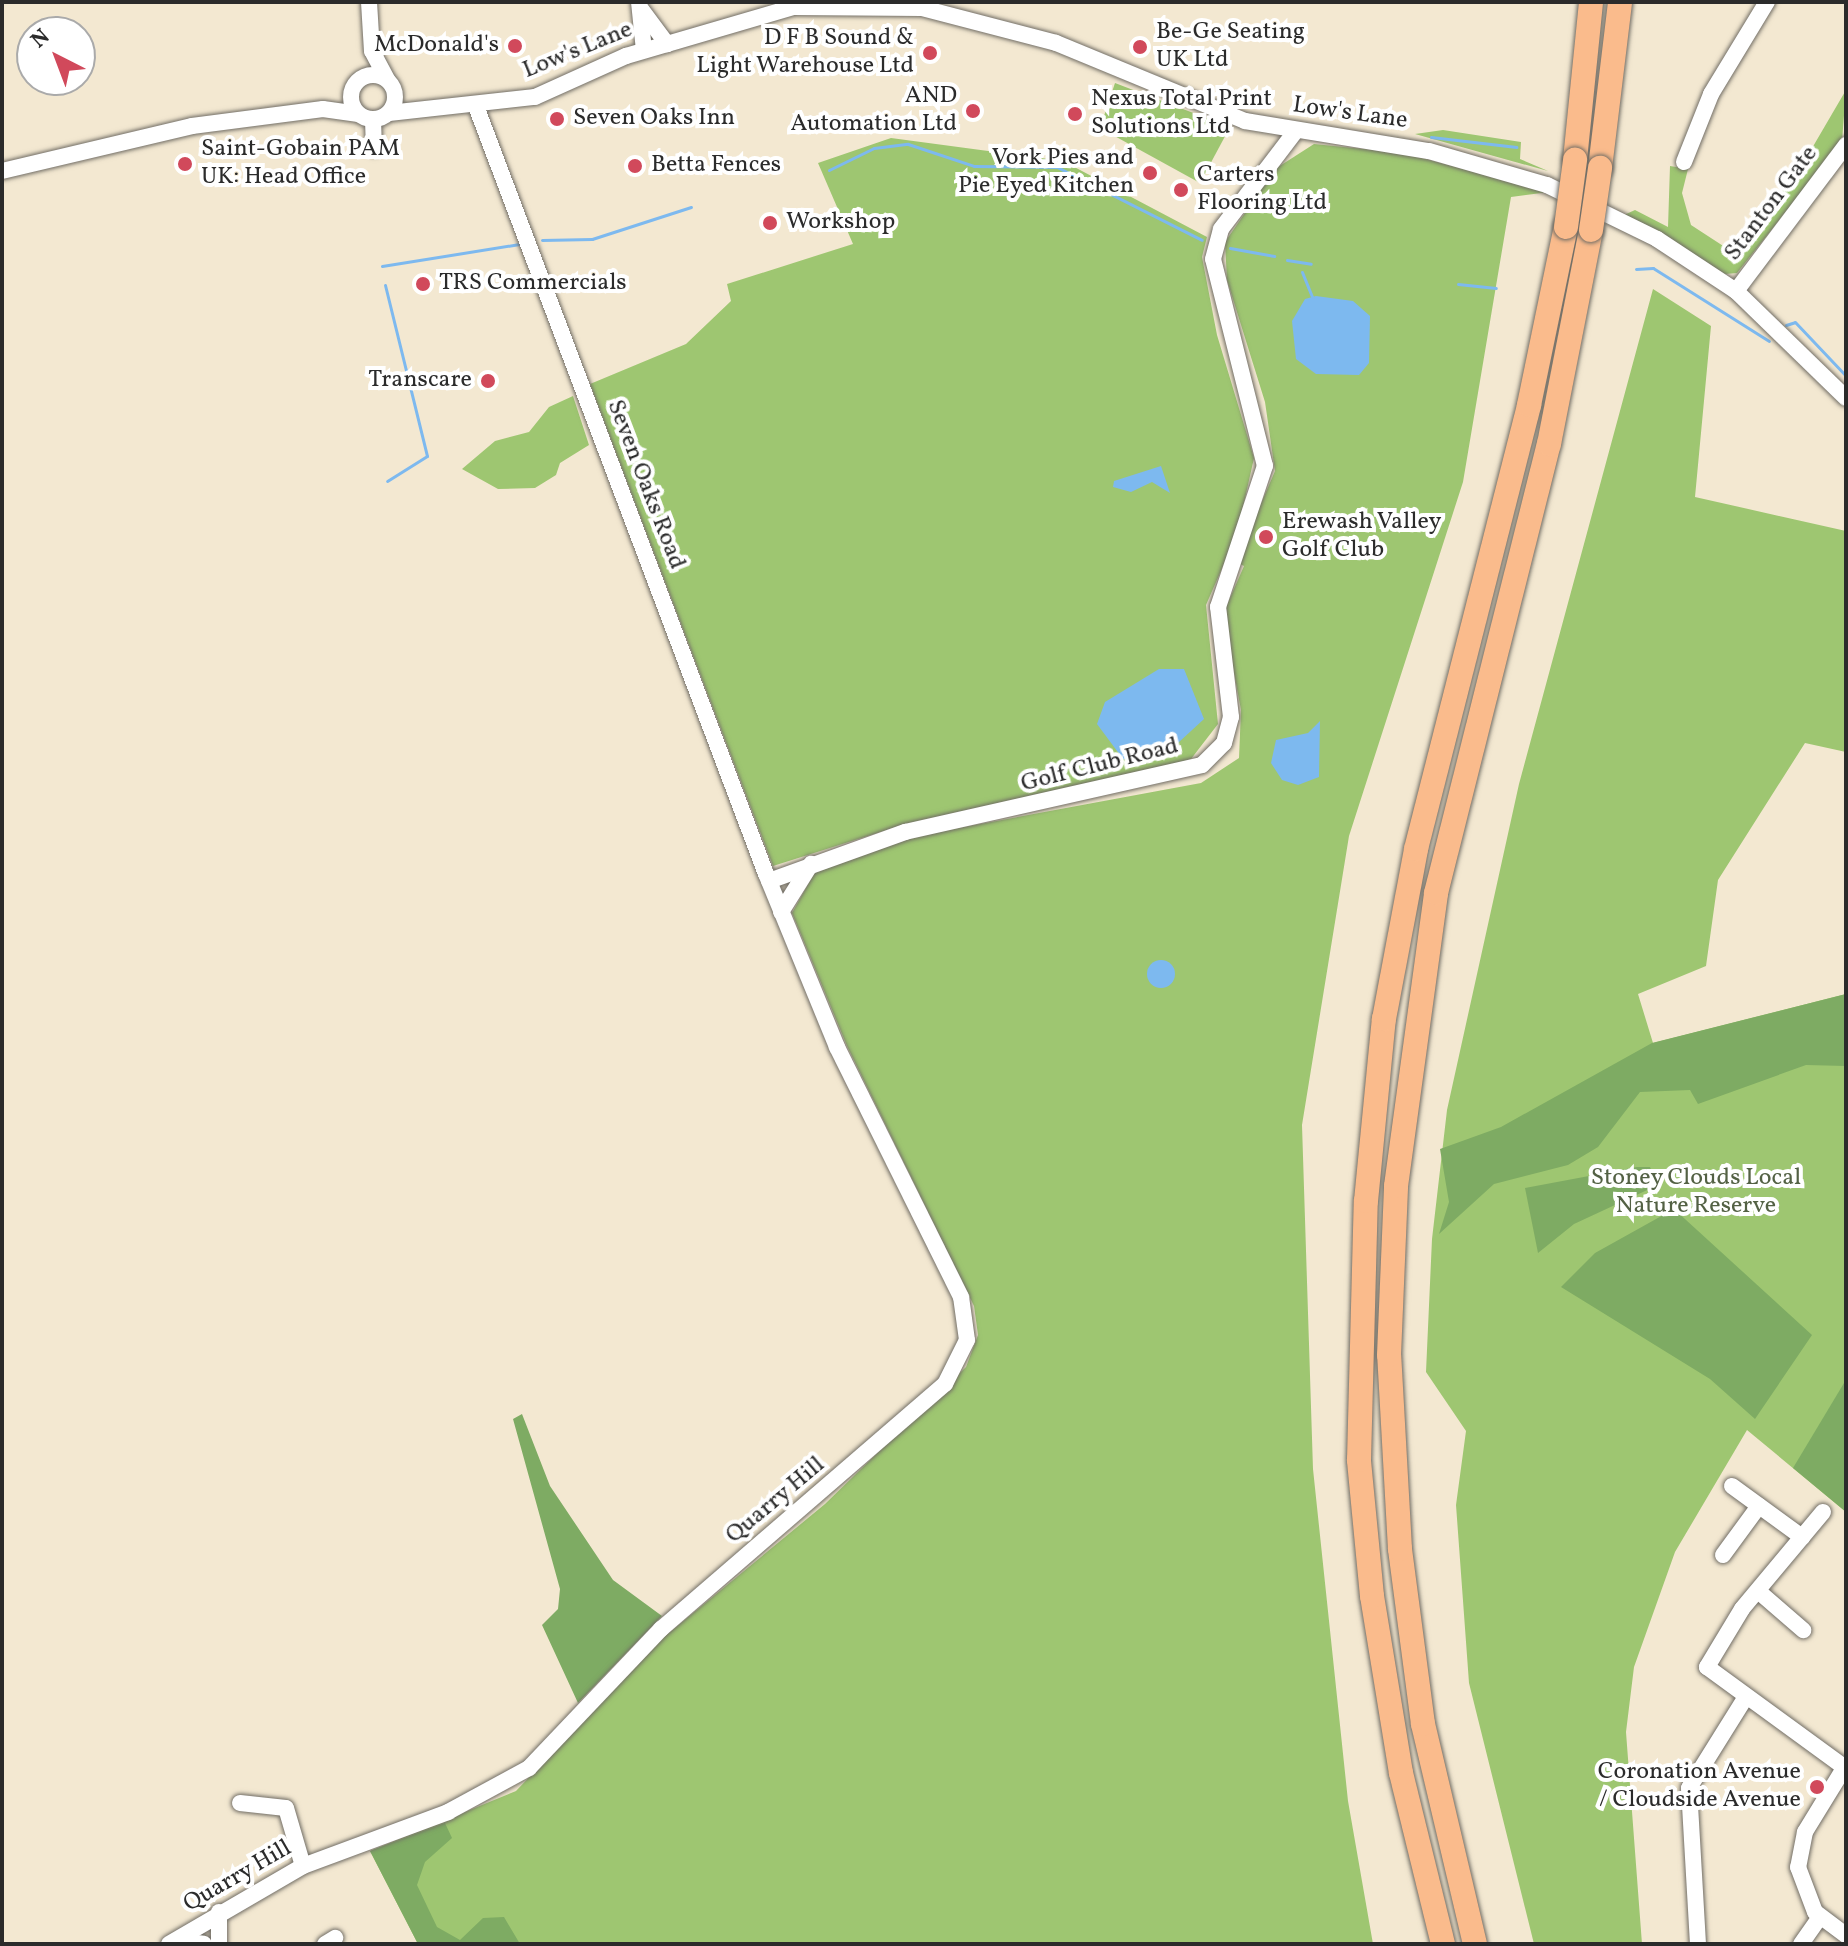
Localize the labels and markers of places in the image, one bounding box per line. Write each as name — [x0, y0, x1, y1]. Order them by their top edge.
place label: Be-Ge Seating UK Ltd — [1156, 19, 1305, 75]
place label: D F B Sound & Light Warehouse Ltd — [696, 25, 914, 81]
place label: McDonald's — [374, 32, 499, 60]
marker: McDonald's — [506, 37, 524, 55]
marker: Be-Ge Seating UK Ltd — [1131, 38, 1149, 56]
marker: D F B Sound & Light Warehouse Ltd — [921, 44, 939, 62]
place label: AND Automation Ltd — [791, 83, 957, 139]
place label: Nexus Total Print Solutions Ltd — [1091, 86, 1273, 142]
marker: AND Automation Ltd — [964, 102, 982, 120]
place label: Seven Oaks Inn — [573, 105, 735, 133]
marker: Nexus Total Print Solutions Ltd — [1066, 105, 1084, 123]
marker: Seven Oaks Inn — [548, 110, 566, 128]
place label: Saint-Gobain PAM UK: Head Office — [201, 136, 400, 192]
place label: Vork Pies and Pie Eyed Kitchen — [958, 145, 1134, 201]
place label: Betta Fences — [651, 152, 781, 180]
marker: Saint-Gobain PAM UK: Head Office — [176, 155, 194, 173]
marker: Betta Fences — [626, 157, 644, 175]
place label: Carters Flooring Ltd — [1197, 162, 1327, 218]
marker: Vork Pies and Pie Eyed Kitchen — [1141, 164, 1159, 182]
marker: Carters Flooring Ltd — [1172, 181, 1190, 199]
place label: Workshop — [786, 209, 895, 237]
marker: Workshop — [761, 214, 779, 232]
place label: TRS Commercials — [439, 270, 627, 298]
marker: TRS Commercials — [414, 275, 432, 293]
place label: Transcare — [368, 367, 472, 395]
marker: Transcare — [479, 372, 497, 390]
place label: Erewash Valley Golf Club — [1282, 509, 1442, 565]
marker: Erewash Valley Golf Club — [1257, 528, 1275, 546]
place label: Coronation Avenue / Cloudside Avenue — [1598, 1759, 1801, 1815]
marker: Coronation Avenue / Cloudside Avenue — [1808, 1778, 1826, 1796]

